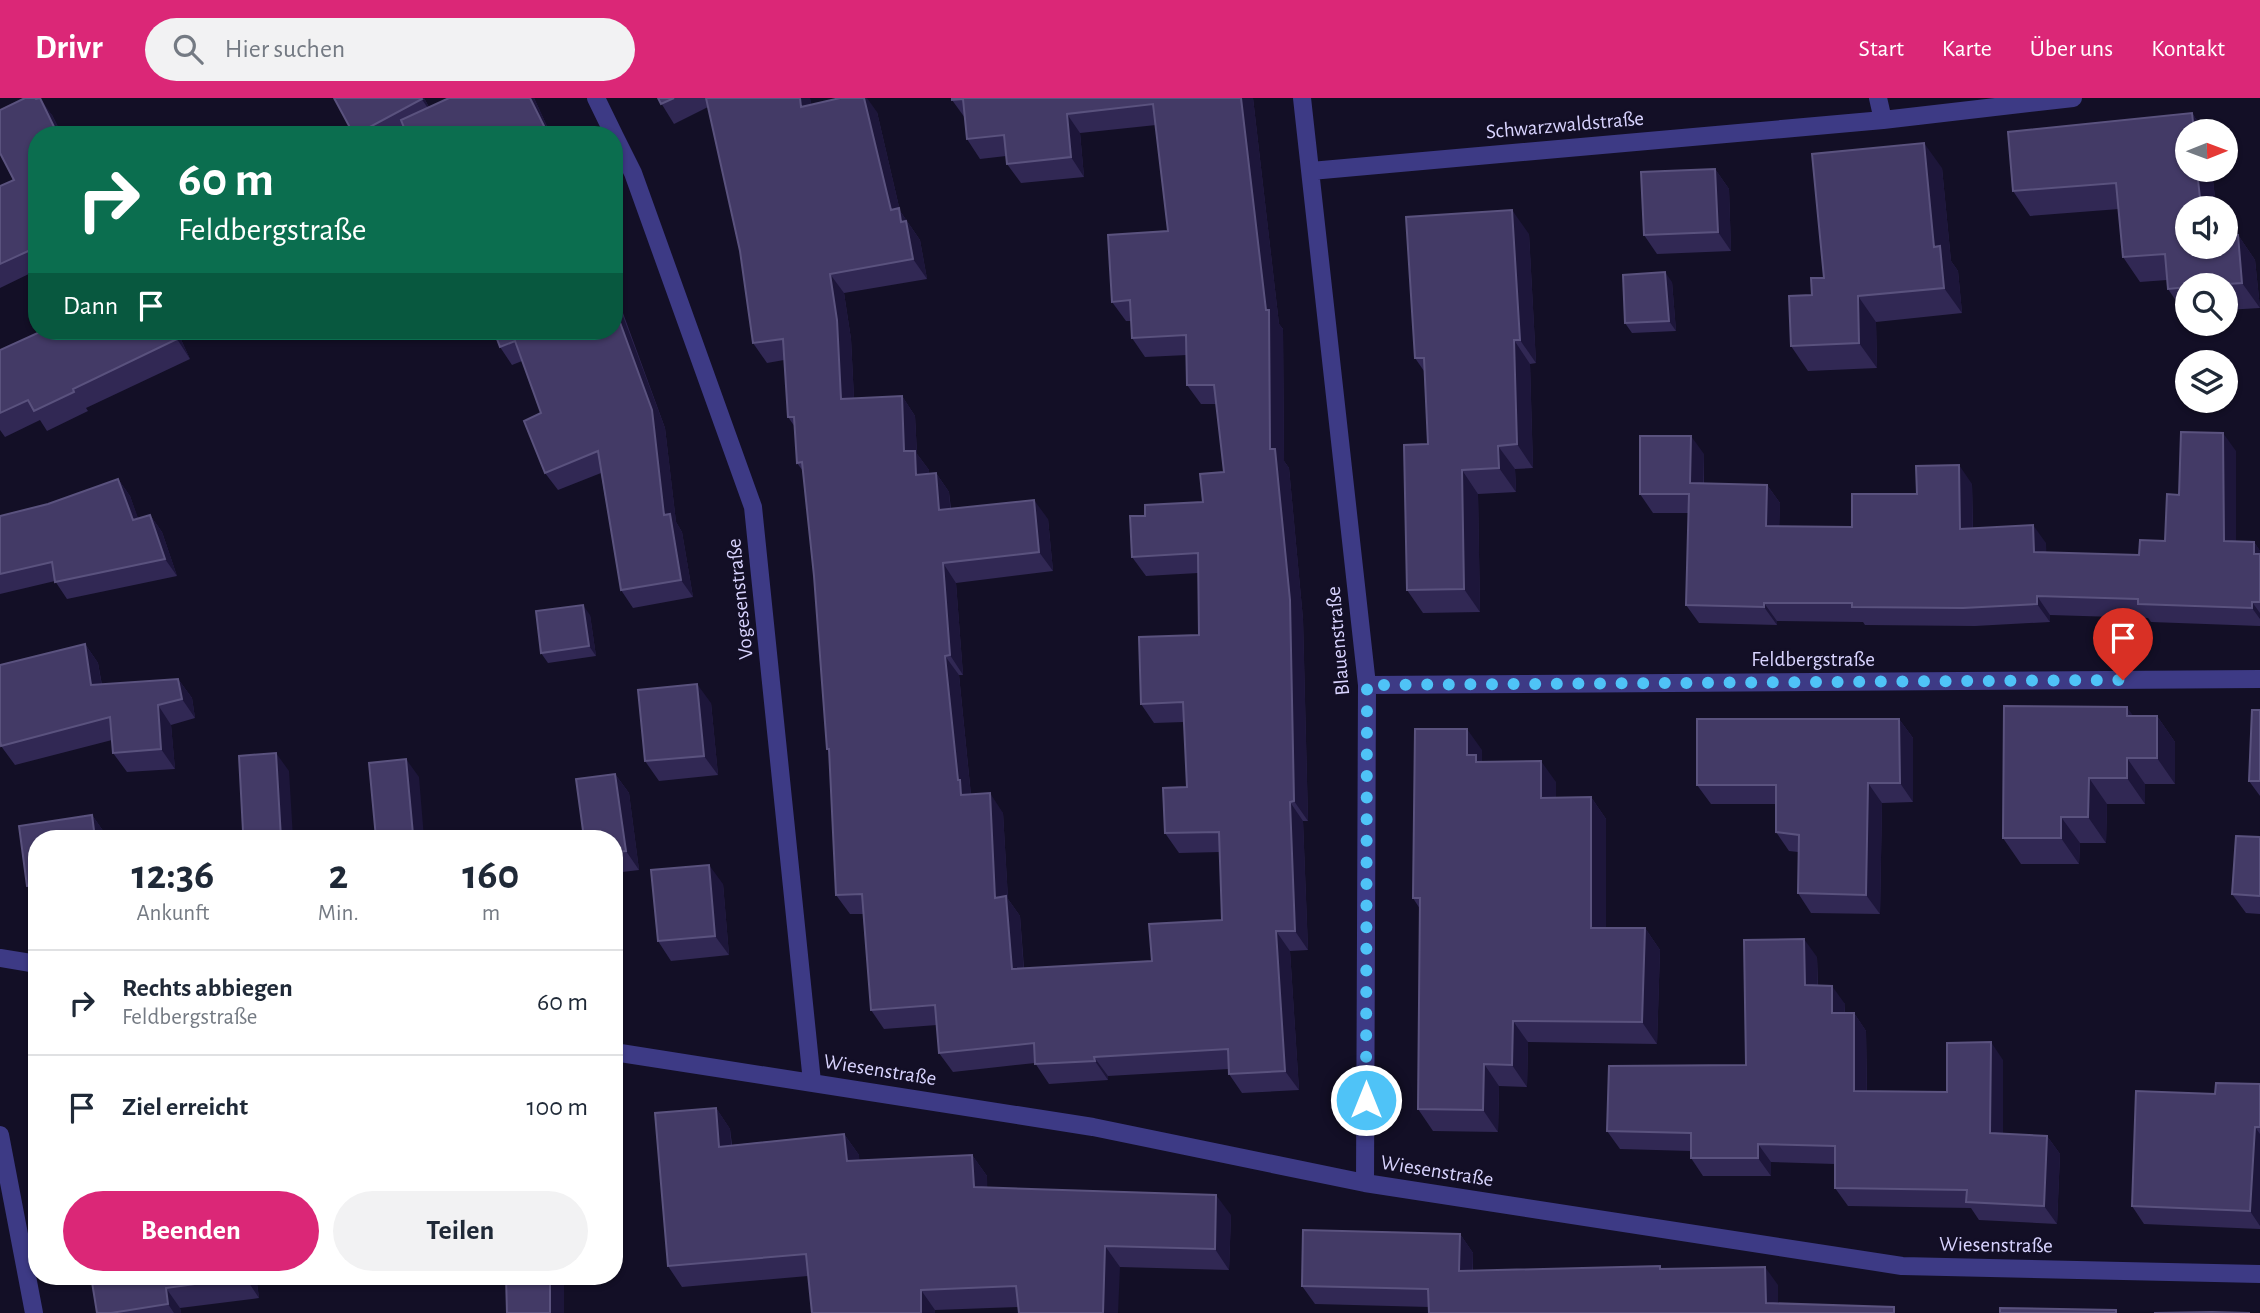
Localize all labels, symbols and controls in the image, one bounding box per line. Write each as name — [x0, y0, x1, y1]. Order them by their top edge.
search box — [145, 18, 635, 81]
icon: search — [169, 30, 207, 68]
text: Drivr — [35, 32, 103, 65]
text: Hier suchen — [225, 36, 345, 62]
text: Start — [1859, 37, 1904, 61]
text: Karte — [1942, 37, 1992, 61]
text: Über uns — [2030, 37, 2113, 61]
text: Kontakt — [2151, 37, 2225, 61]
street label: Schwarzwaldstraße — [1485, 108, 1645, 142]
north arrow — [2175, 119, 2238, 182]
map controls — [2175, 119, 2238, 413]
icon: right — [63, 154, 154, 245]
text: 60 m — [178, 156, 274, 205]
button: sound — [2175, 196, 2238, 259]
text: Feldbergstraße — [178, 214, 366, 246]
button: search — [2175, 273, 2238, 336]
icon: arrive — [132, 287, 170, 325]
text: Dann — [63, 293, 118, 319]
button: layers — [2175, 350, 2238, 413]
street label: Vogesenstraße — [723, 537, 757, 661]
street label: Blauenstraße — [1323, 586, 1353, 696]
pin — [2093, 608, 2153, 680]
icon: arrive — [2104, 619, 2142, 657]
street label: Feldbergstraße — [1751, 649, 1875, 670]
text: 12:36 — [131, 854, 214, 896]
text: 2 — [328, 854, 348, 896]
text: 160 — [462, 854, 519, 896]
text: Ankunft — [136, 902, 209, 925]
text: Min. — [318, 902, 359, 925]
text: m — [482, 902, 500, 925]
text: Rechts abbiegen — [122, 975, 293, 1001]
icon: right — [63, 984, 101, 1022]
text: 60 m — [537, 989, 588, 1015]
text: Feldbergstraße — [122, 1006, 257, 1029]
street label: Wiesenstraße — [822, 1051, 938, 1089]
position arrow — [1329, 1063, 1403, 1137]
icon: arrive — [63, 1089, 101, 1127]
text: Ziel erreicht — [122, 1094, 248, 1120]
text: 100 m — [527, 1094, 588, 1120]
street label: Wiesenstraße — [1379, 1152, 1495, 1190]
button: Beenden — [63, 1191, 319, 1271]
button: Teilen — [333, 1191, 588, 1271]
street label: Wiesenstraße — [1939, 1234, 2053, 1256]

